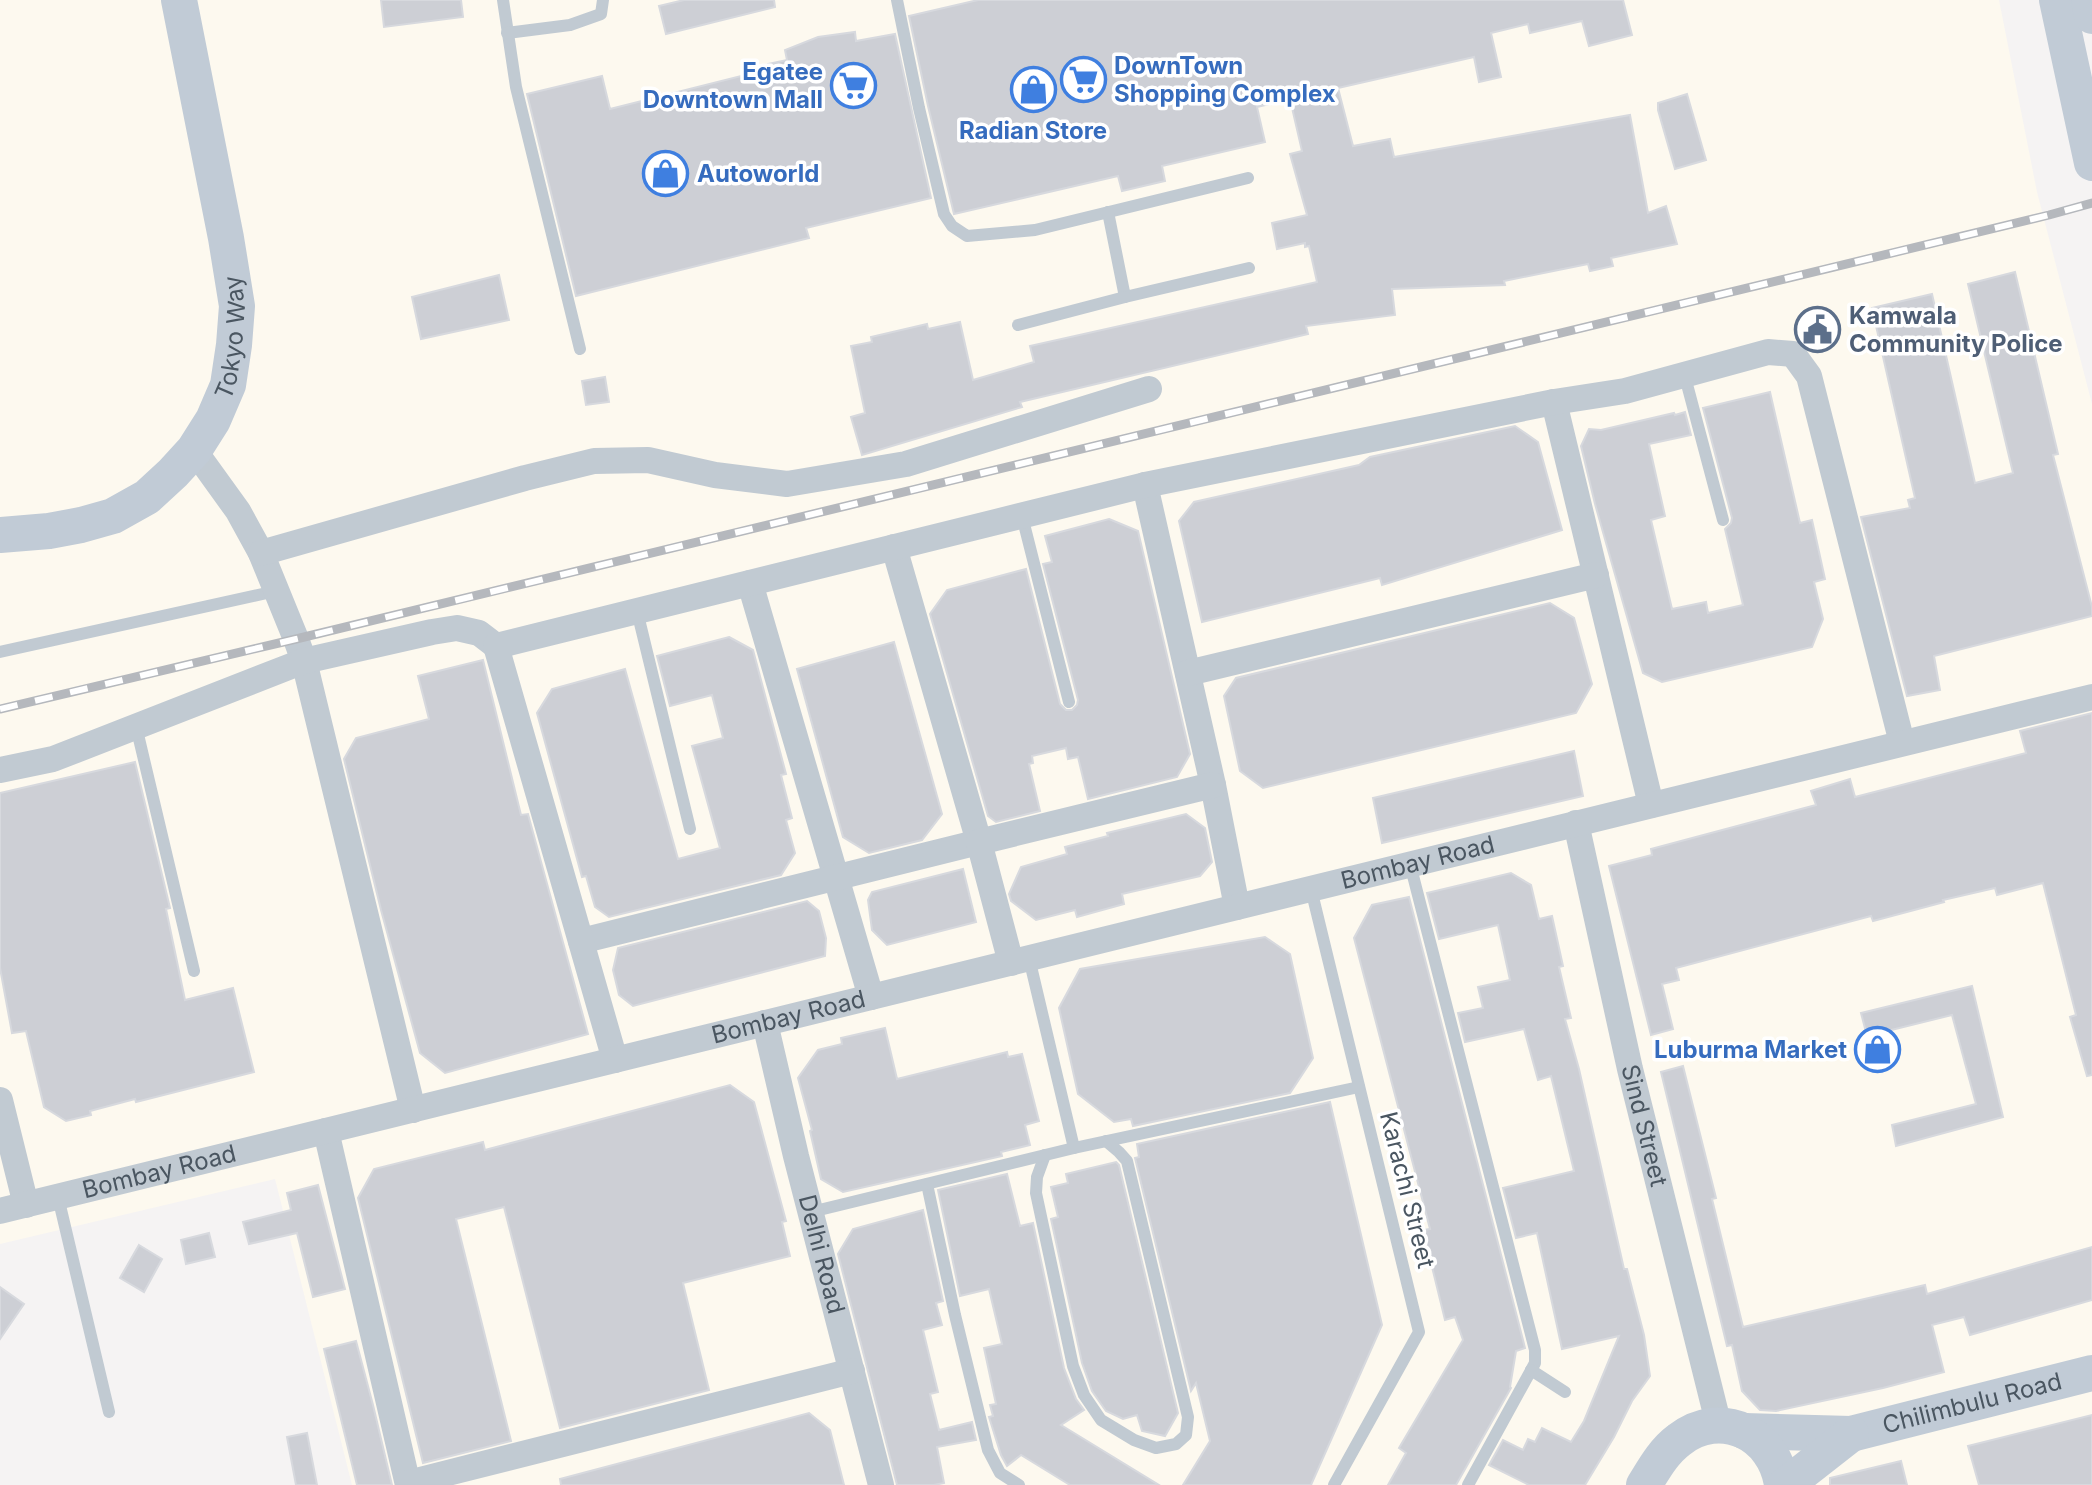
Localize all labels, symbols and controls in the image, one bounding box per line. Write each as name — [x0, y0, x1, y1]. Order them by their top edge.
place label: DownTown Shopping Complex — [1114, 51, 1336, 108]
supermarket icon: DownTown Shopping Complex — [1059, 56, 1107, 104]
place label: Egatee Downtown Mall — [643, 57, 823, 114]
supermarket icon: Egatee Downtown Mall — [830, 62, 878, 110]
shop icon: Radian Store — [1009, 65, 1057, 113]
place label: Radian Store — [959, 116, 1107, 145]
shop icon: Autoworld — [642, 150, 690, 198]
place label: Autoworld — [697, 159, 819, 188]
street label: Tokyo Way — [209, 274, 251, 404]
place label: Kamwala Community Police — [1849, 301, 2063, 358]
public building icon: Kamwala Community Police — [1794, 306, 1842, 354]
street label: Bombay Road — [1338, 829, 1498, 895]
street label: Bombay Road — [709, 984, 868, 1050]
shop icon: Luburma Market — [1854, 1026, 1902, 1074]
place label: Luburma Market — [1654, 1035, 1847, 1064]
street label: Sind Street — [1615, 1061, 1674, 1189]
street label: Karachi Street — [1374, 1109, 1441, 1271]
street label: Bombay Road — [79, 1139, 239, 1204]
street label: Delhi Road — [793, 1191, 851, 1317]
street label: Chilimbulu Road — [1879, 1366, 2065, 1439]

